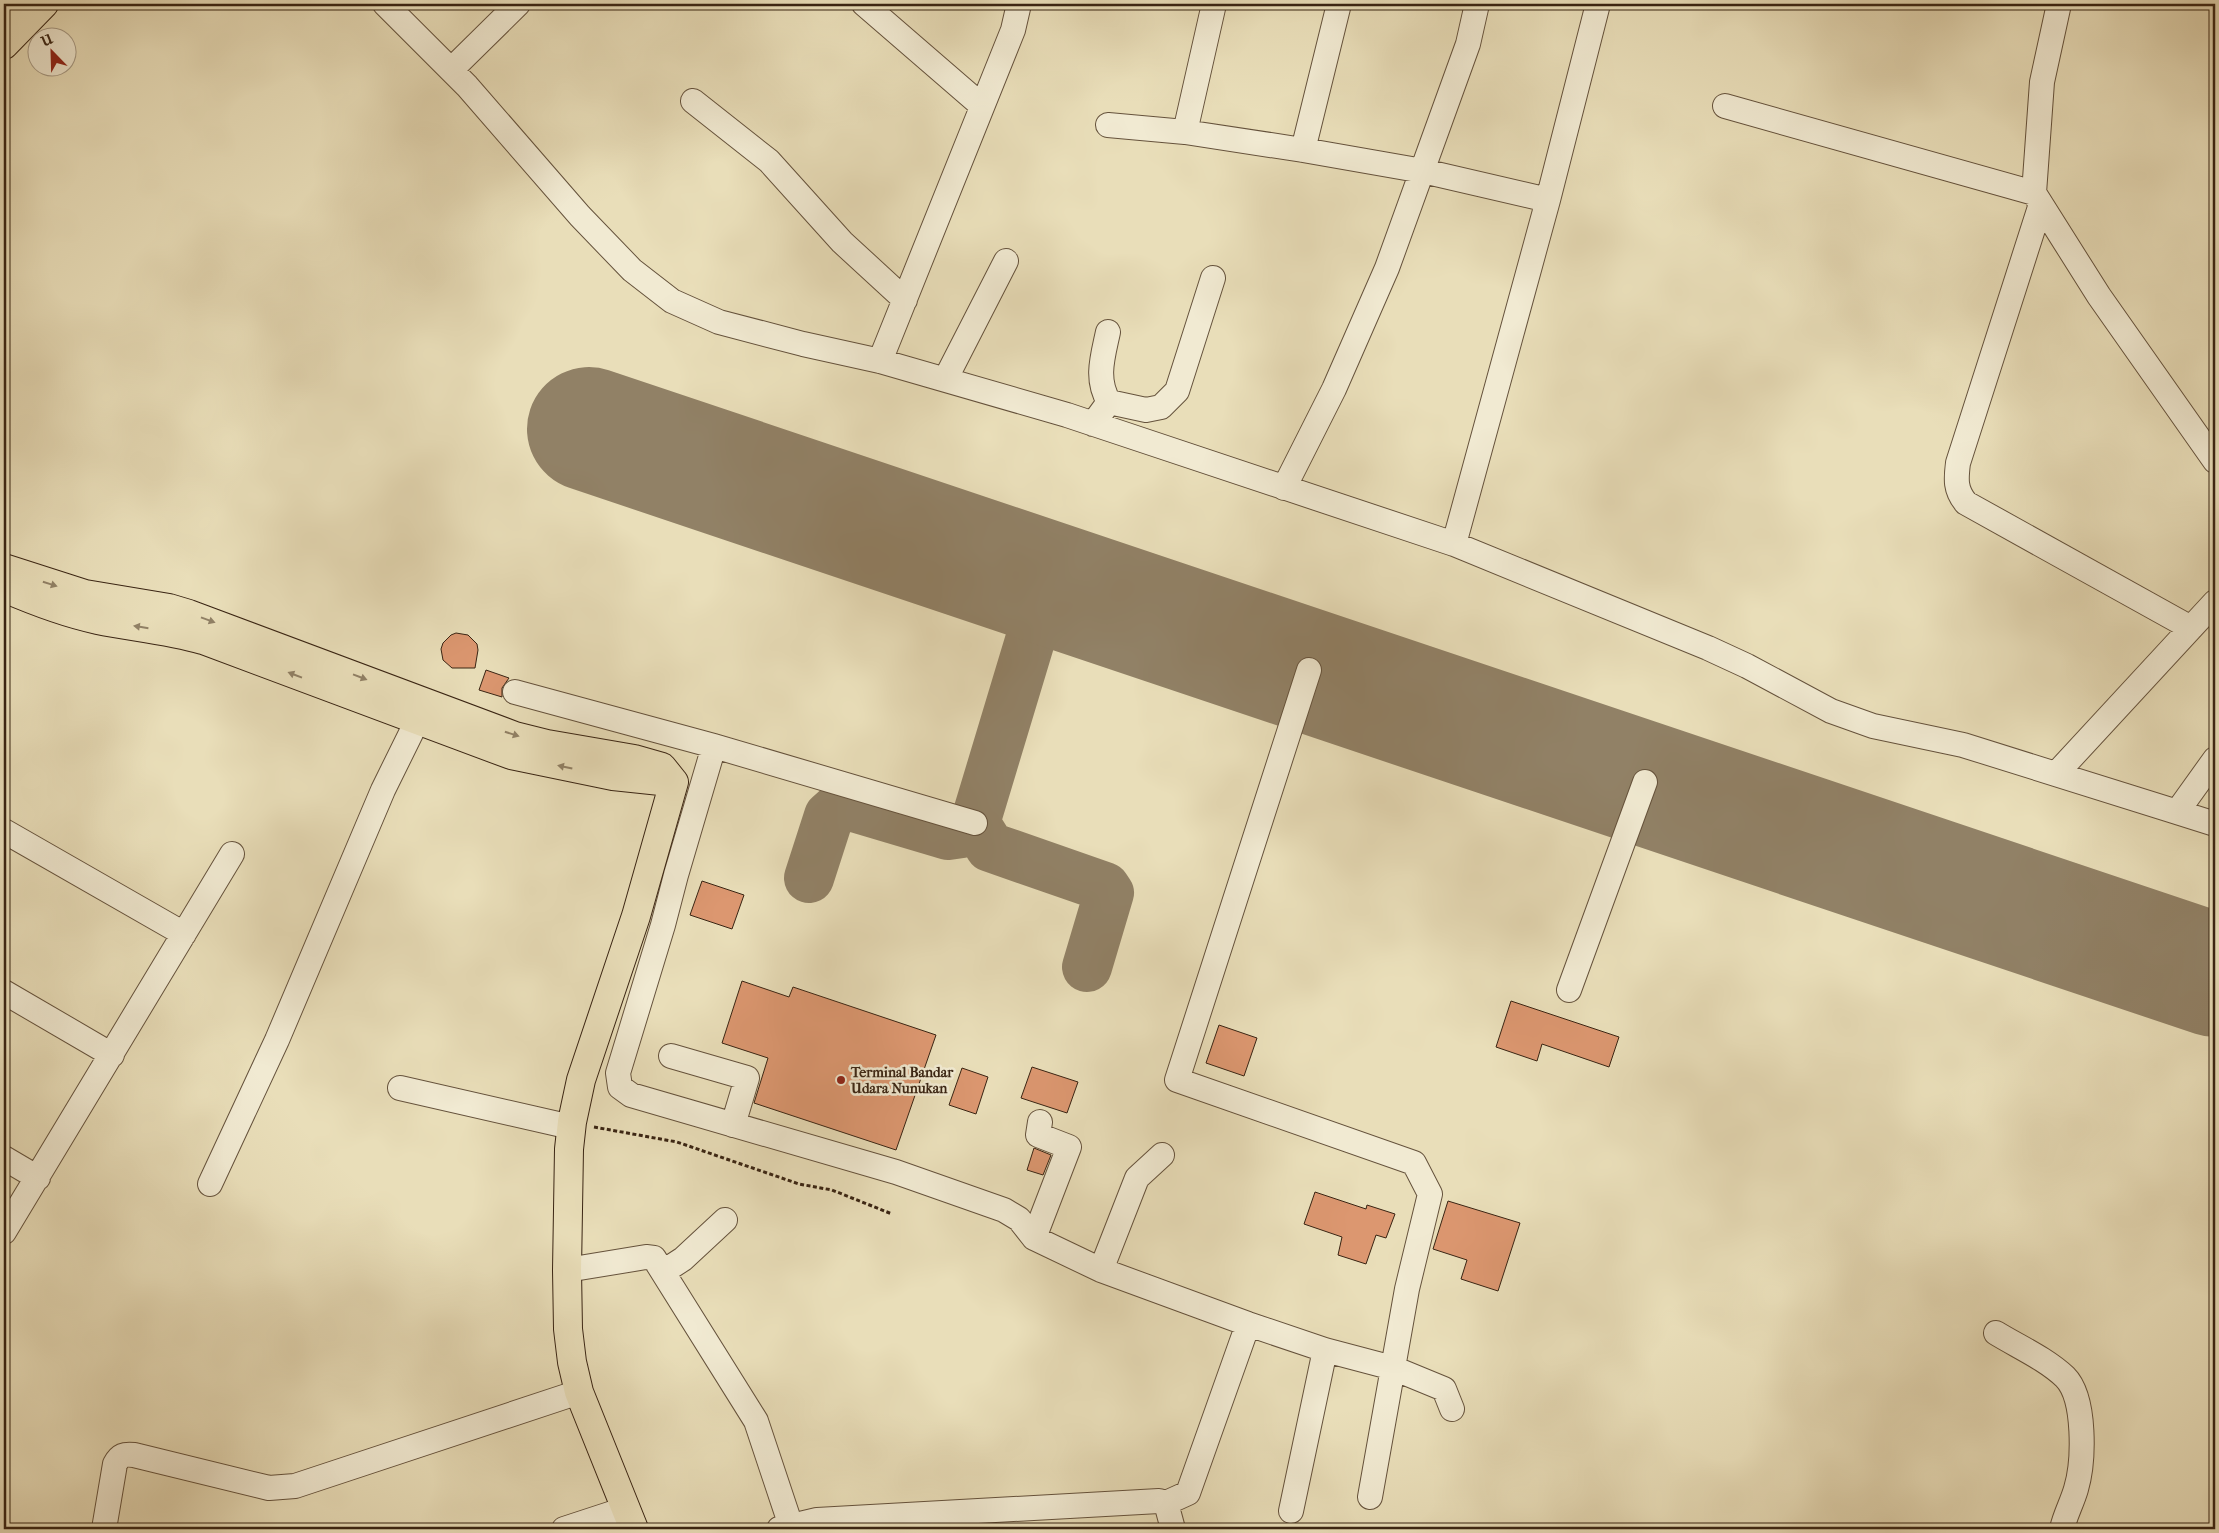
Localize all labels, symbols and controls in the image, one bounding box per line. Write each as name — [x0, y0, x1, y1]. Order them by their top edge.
north arrow — [28, 28, 78, 78]
text: U — [38, 30, 56, 51]
one-way arrow — [42, 581, 57, 588]
one-way arrow — [201, 616, 216, 624]
one-way arrow — [133, 622, 149, 630]
one-way arrow — [288, 671, 303, 678]
one-way arrow — [353, 674, 367, 682]
one-way arrow — [505, 731, 520, 739]
one-way arrow — [557, 763, 572, 771]
place label: Terminal Bandar Udara Nunukan — [850, 1064, 954, 1097]
marker: Terminal Bandar Udara Nunukan — [835, 1074, 847, 1086]

